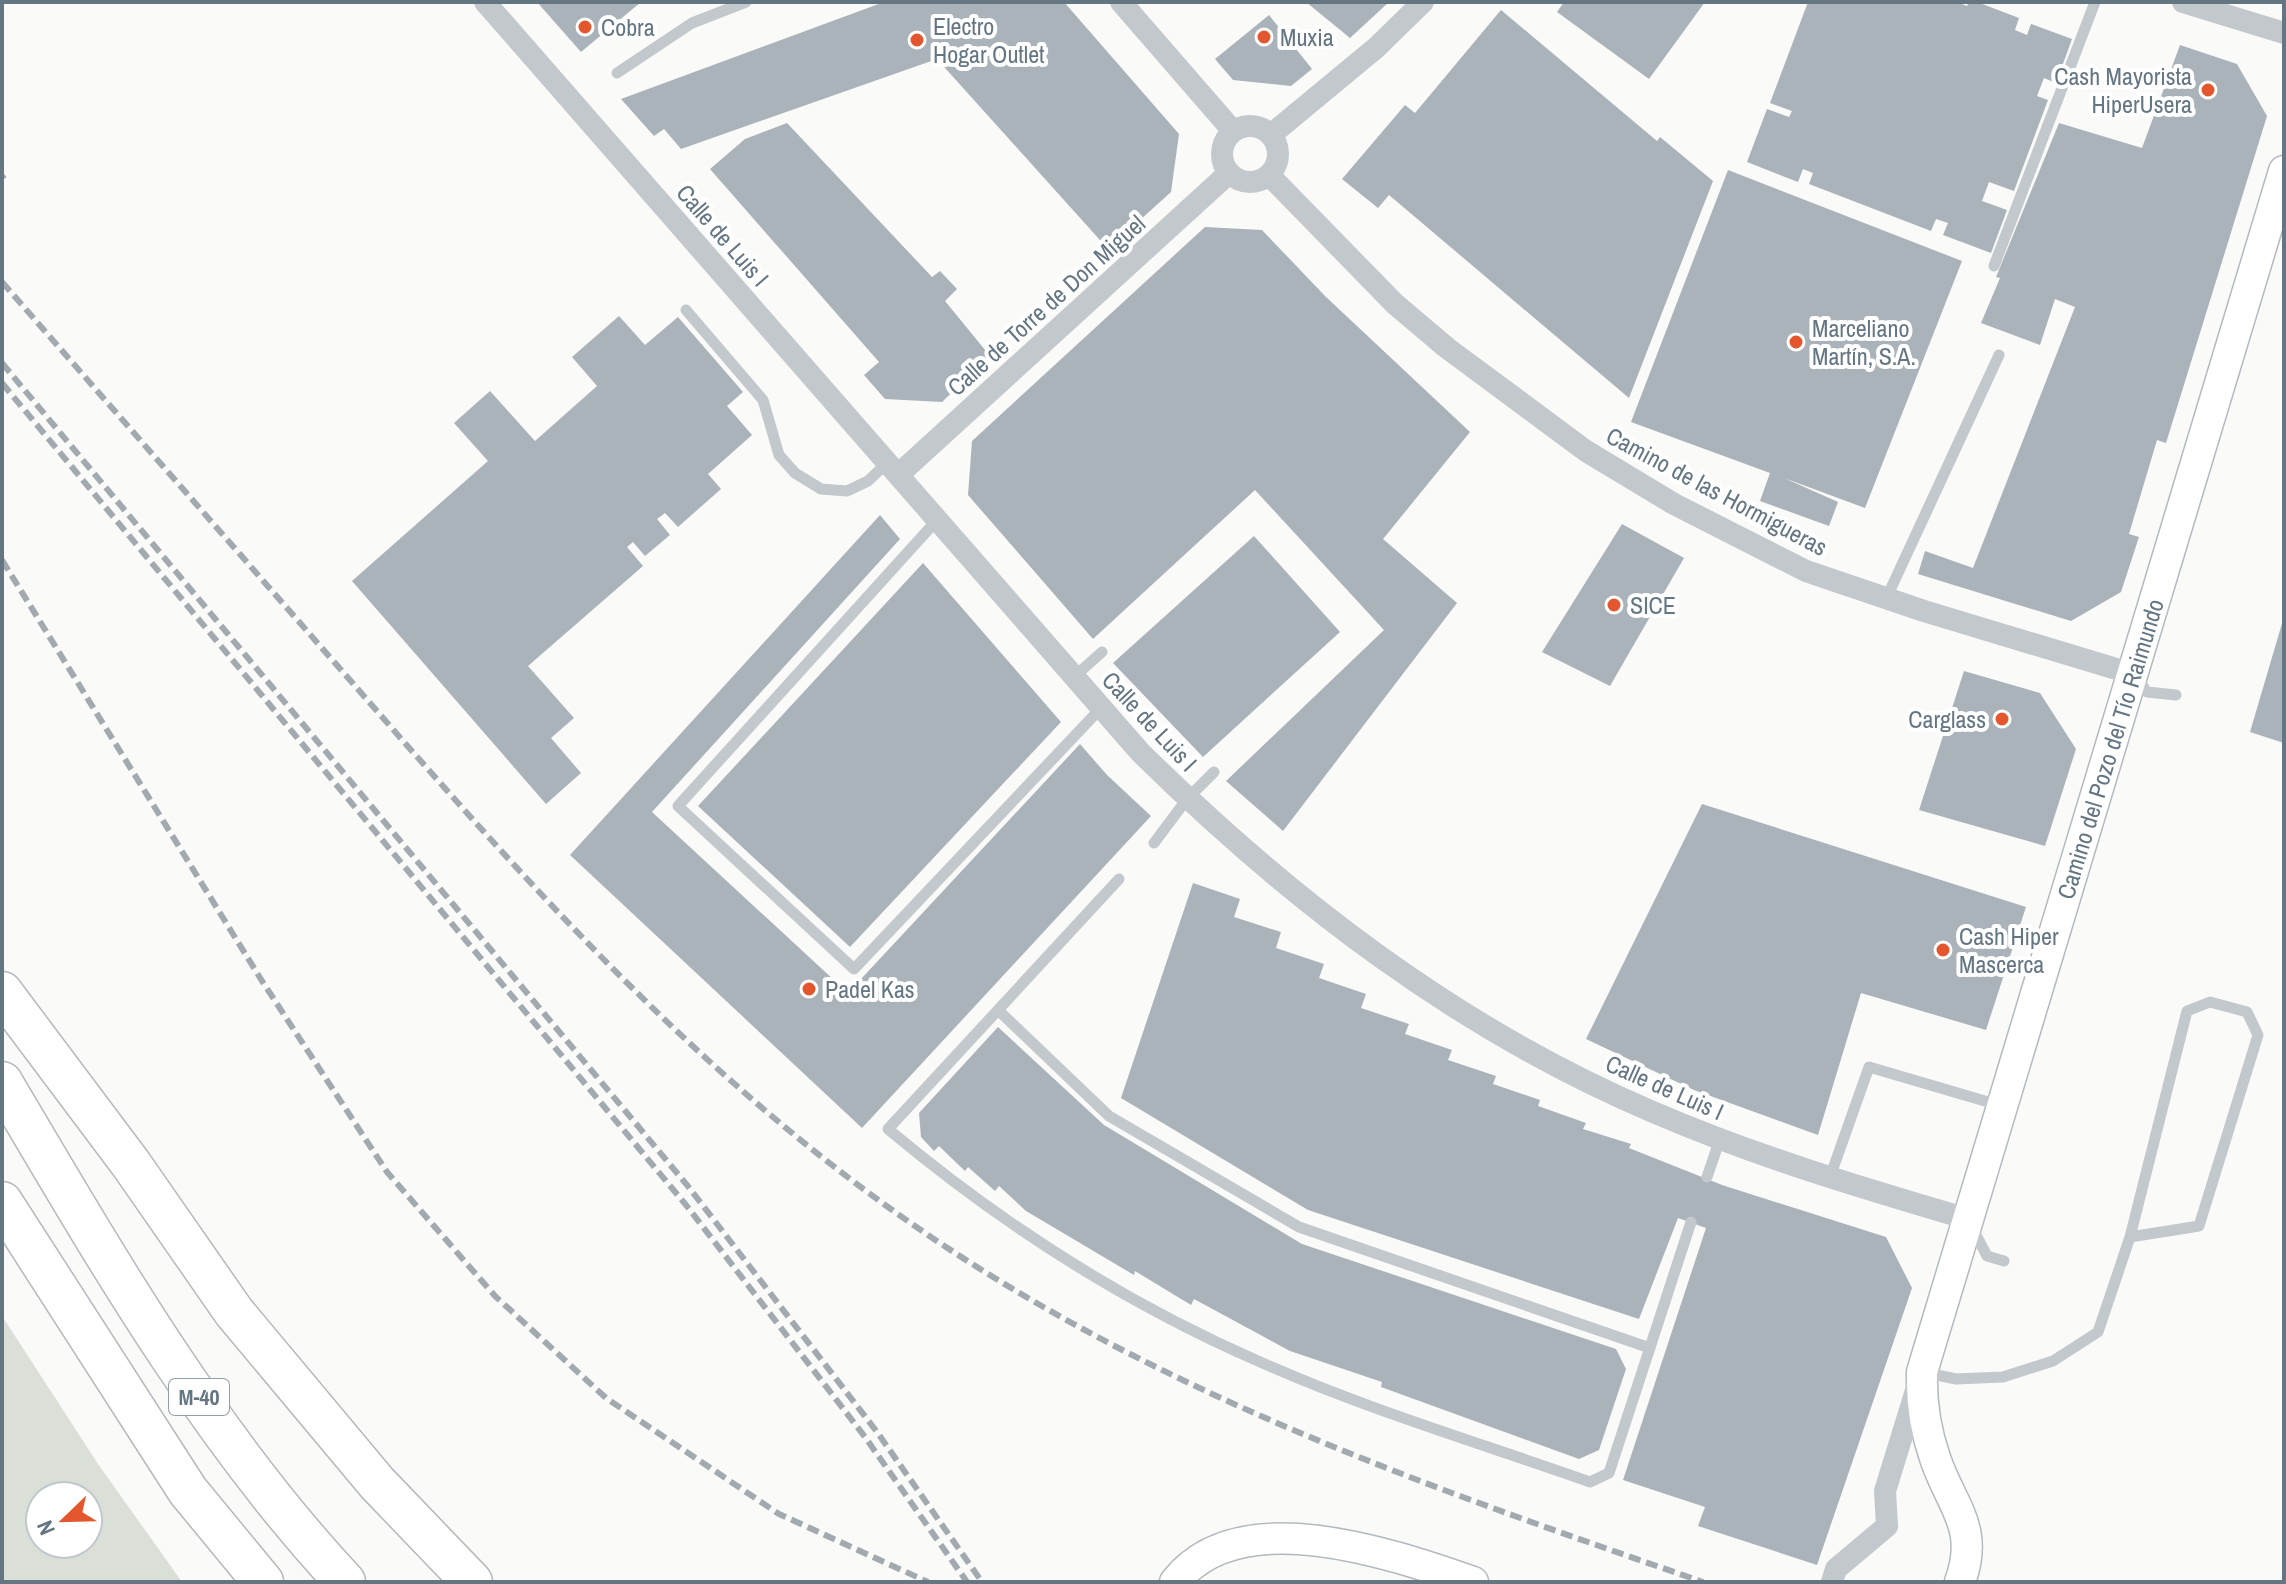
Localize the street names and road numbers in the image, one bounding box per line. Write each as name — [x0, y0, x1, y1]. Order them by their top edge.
street label: Calle de Luis I — [670, 177, 776, 293]
street label: Calle de Torre de Don Miguel — [940, 208, 1152, 402]
street label: Camino de las Hormigueras — [1601, 419, 1833, 563]
street label: Camino del Pozo del Tío Raimundo — [2049, 595, 2171, 903]
street label: Calle de Luis I — [1095, 664, 1205, 778]
street label: Calle de Luis I — [1601, 1047, 1729, 1127]
road number: M-40 — [169, 1379, 229, 1415]

